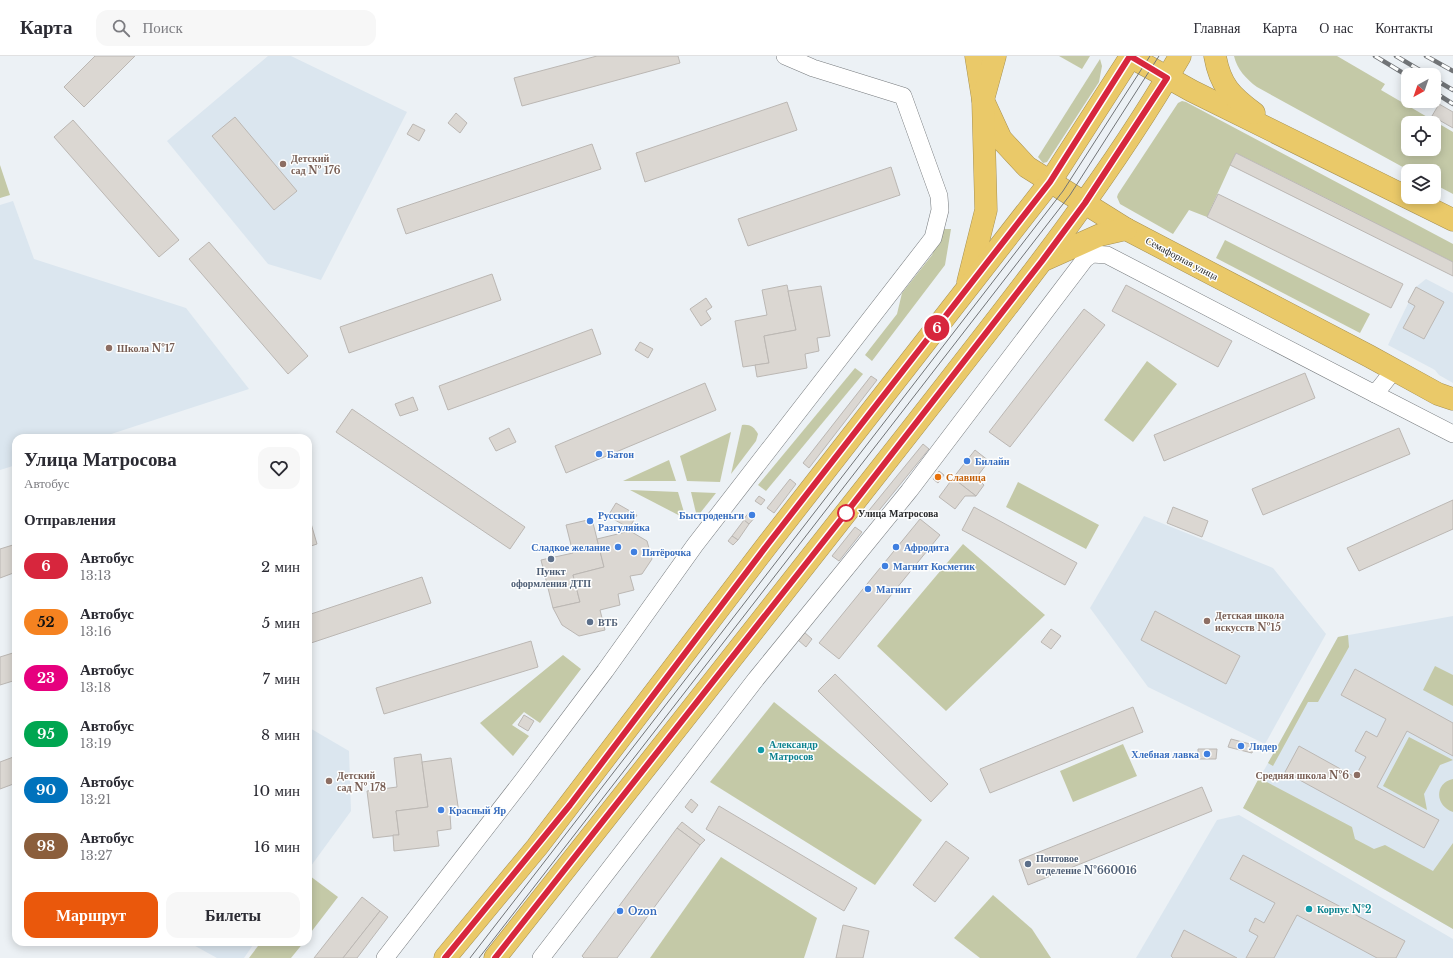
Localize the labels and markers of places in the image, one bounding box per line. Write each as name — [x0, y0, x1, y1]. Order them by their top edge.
place label: Детский сад № 176 — [291, 152, 341, 177]
marker: Детский сад № 176 — [278, 159, 288, 169]
place label: Школа №17 — [117, 342, 175, 355]
marker: Школа №17 — [104, 343, 114, 353]
place label: Батон — [607, 448, 634, 461]
marker: Батон — [594, 449, 604, 459]
place label: Билайн — [975, 455, 1010, 468]
marker: Билайн — [962, 456, 972, 466]
place label: Славица — [946, 471, 986, 484]
marker: Славица — [933, 472, 943, 482]
marker: Улица Матросова — [837, 504, 855, 522]
place label: Улица Матросова — [858, 507, 938, 520]
place label: Русский Разгуляйка — [598, 509, 650, 534]
place label: Быстроденьги — [679, 509, 744, 522]
marker: Быстроденьги — [747, 510, 757, 520]
marker: Русский Разгуляйка — [585, 516, 595, 526]
place label: Сладкое желание — [531, 541, 611, 554]
place label: Афродита — [904, 541, 949, 554]
marker: Сладкое желание — [613, 542, 623, 552]
marker: Афродита — [891, 542, 901, 552]
place label: Пятёрочка — [642, 546, 691, 559]
marker: Пятёрочка — [629, 547, 639, 557]
marker: Пункт оформления ДТП — [546, 554, 556, 564]
place label: Магнит Косметик — [893, 560, 975, 573]
marker: Магнит Косметик — [880, 561, 890, 571]
place label: Пункт оформления ДТП — [511, 565, 591, 590]
place label: Магнит — [876, 583, 912, 596]
marker: Магнит — [863, 584, 873, 594]
place label: Детская школа искусств №15 — [1215, 609, 1284, 634]
place label: ВТБ — [598, 616, 618, 629]
marker: Детская школа искусств №15 — [1202, 616, 1212, 626]
marker: ВТБ — [585, 617, 595, 627]
place label: Александр Матросов — [769, 738, 818, 763]
place label: Лидер — [1249, 740, 1278, 753]
marker: Лидер — [1236, 741, 1246, 751]
marker: Александр Матросов — [756, 745, 766, 755]
place label: Хлебная лавка — [1131, 748, 1199, 761]
marker: Хлебная лавка — [1202, 749, 1212, 759]
place label: Детский сад № 178 — [337, 769, 386, 794]
place label: Средняя школа №6 — [1255, 769, 1349, 782]
marker: Средняя школа №6 — [1352, 770, 1362, 780]
marker: Детский сад № 178 — [324, 776, 334, 786]
place label: Красный Яр — [449, 804, 506, 817]
marker: Красный Яр — [436, 805, 446, 815]
place label: Почтовое отделение №660016 — [1036, 852, 1137, 877]
marker: Почтовое отделение №660016 — [1023, 859, 1033, 869]
place label: Корпус №2 — [1317, 903, 1372, 916]
marker: Корпус №2 — [1304, 904, 1314, 914]
place label: Ozon — [628, 905, 658, 918]
marker: Ozon — [615, 906, 625, 916]

